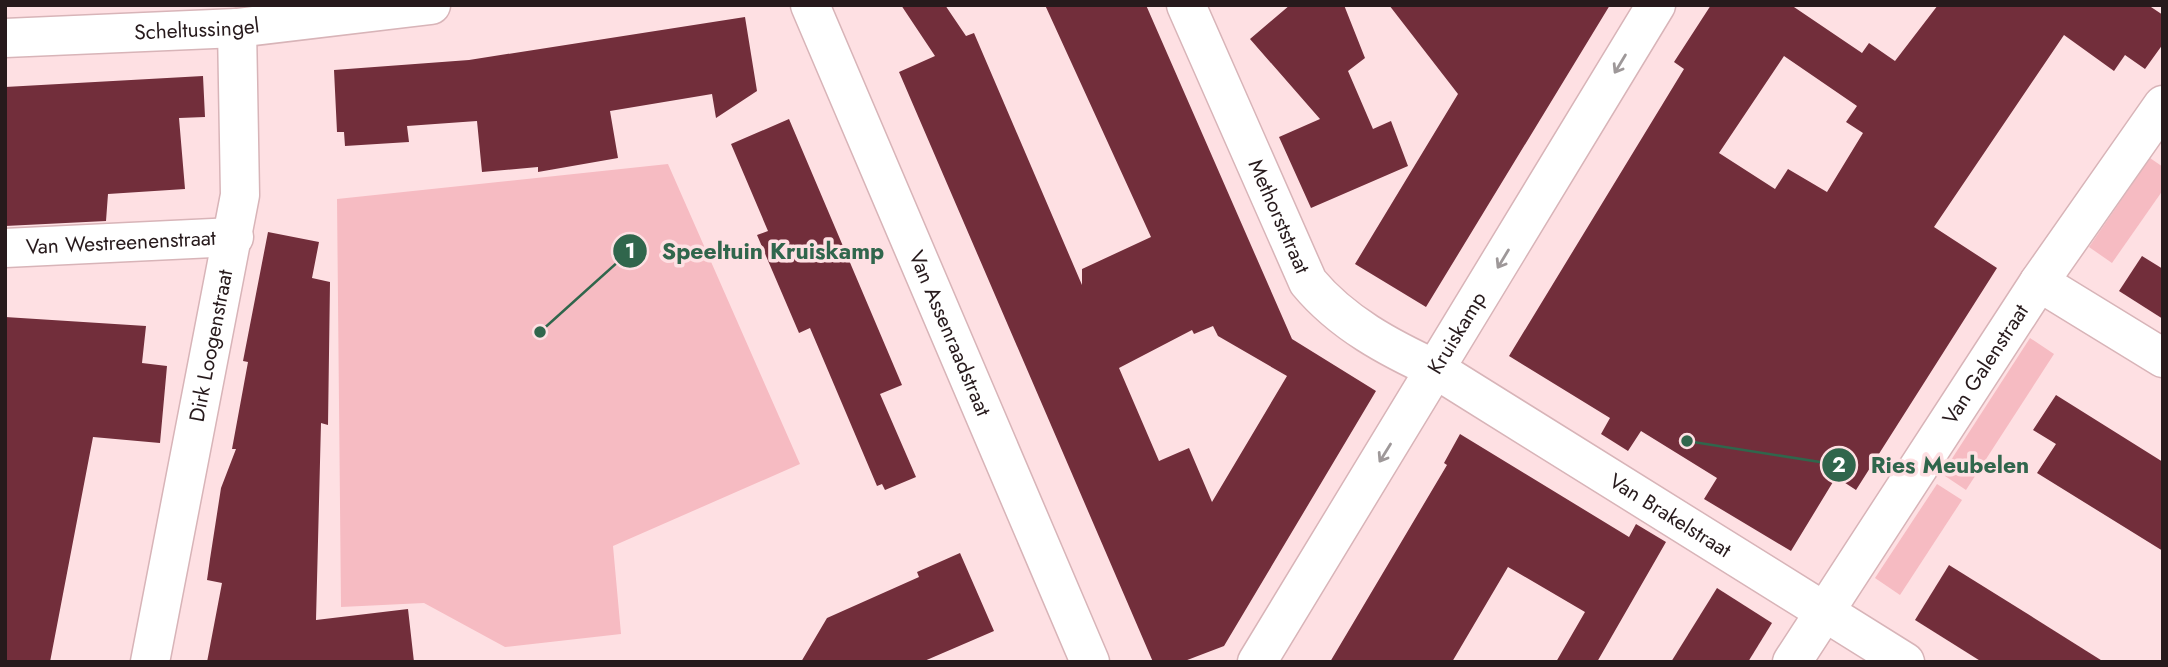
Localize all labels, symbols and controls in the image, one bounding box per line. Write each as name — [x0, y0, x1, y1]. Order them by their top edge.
street label: Scheltussingel — [134, 10, 261, 47]
one-way arrow — [1613, 53, 1627, 73]
street label: Methorststraat — [1241, 154, 1317, 278]
street label: Van Westreenenstraat — [25, 223, 217, 262]
callout: Speeltuin Kruiskamp — [613, 229, 898, 273]
text: Speeltuin Kruiskamp — [662, 234, 884, 268]
text: 1 — [625, 236, 635, 266]
street label: Van Assenraadstraat — [901, 246, 999, 421]
one-way arrow — [1496, 248, 1510, 268]
street label: Dirk Loogenstraat — [182, 267, 240, 425]
street label: Kruiskamp — [1420, 286, 1493, 380]
street label: Van Galenstraat — [1935, 298, 2036, 431]
one-way arrow — [1378, 443, 1392, 463]
callout: Ries Meubelen — [1821, 443, 2043, 487]
text: Ries Meubelen — [1871, 448, 2029, 482]
text: 2 — [1832, 450, 1846, 480]
street label: Van Brakelstraat — [1603, 466, 1737, 565]

